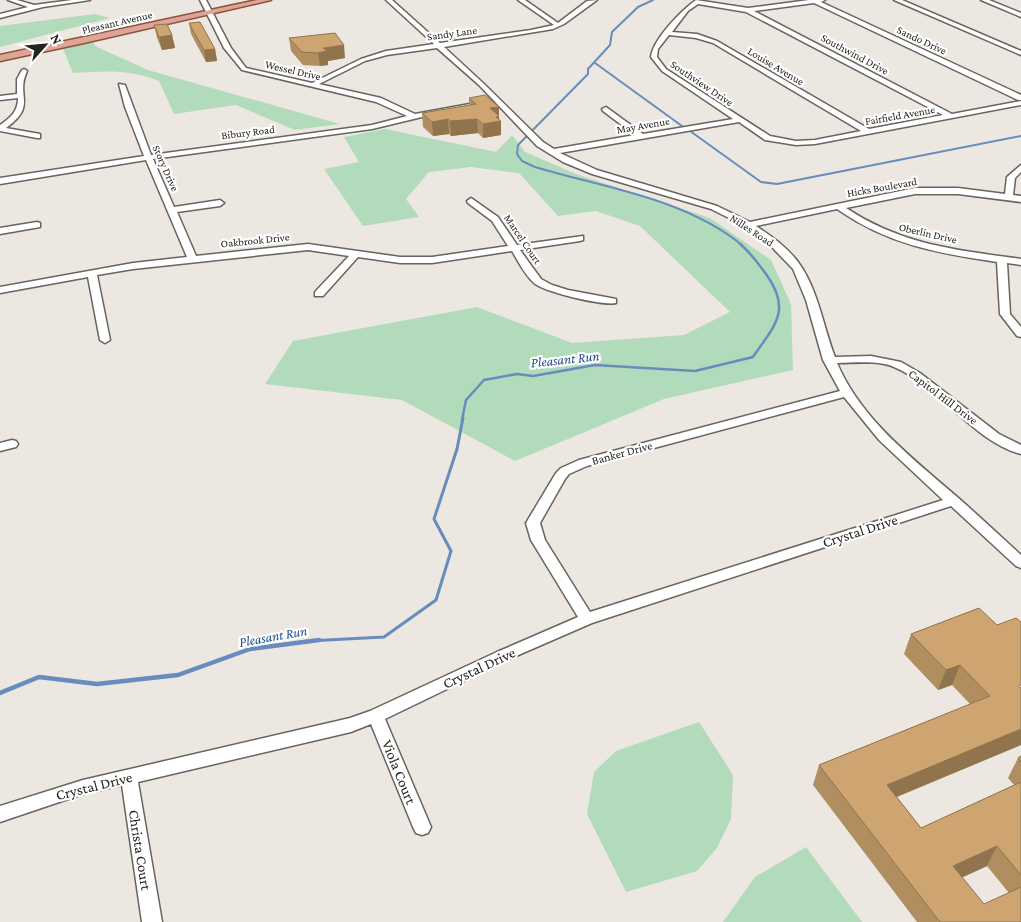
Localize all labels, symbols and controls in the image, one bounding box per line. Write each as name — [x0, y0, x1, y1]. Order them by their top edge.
street label: Pleasant Avenue — [81, 8, 153, 36]
north arrow — [20, 20, 70, 70]
street label: Sando Drive — [895, 23, 949, 57]
street label: Sandy Lane — [426, 24, 478, 43]
text: N — [47, 31, 66, 47]
street label: Southwind Drive — [819, 31, 891, 77]
street label: Louise Avenue — [746, 45, 806, 88]
street label: Wessel Drive — [264, 58, 322, 82]
street label: Southview Drive — [668, 58, 736, 108]
street label: Fairfield Avenue — [864, 103, 936, 127]
street label: May Avenue — [616, 114, 671, 137]
street label: Bibury Road — [221, 123, 276, 142]
street label: Story Drive — [150, 143, 182, 193]
street label: Hicks Boulevard — [846, 175, 918, 199]
street label: Marcel Court — [502, 212, 544, 266]
street label: Nilles Road — [728, 212, 776, 249]
street label: Oberlin Drive — [898, 220, 958, 246]
street label: Oakbrook Drive — [220, 230, 290, 250]
water label: Pleasant Run — [530, 347, 600, 371]
street label: Capitol Hill Drive — [906, 366, 980, 428]
street label: Banker Drive — [590, 438, 654, 468]
street label: Crystal Drive — [820, 511, 900, 552]
water label: Pleasant Run — [238, 622, 308, 650]
street label: Crystal Drive — [440, 644, 519, 693]
street label: Viola Court — [379, 738, 420, 807]
street label: Crystal Drive — [54, 769, 134, 804]
street label: Christa Court — [126, 809, 154, 892]

